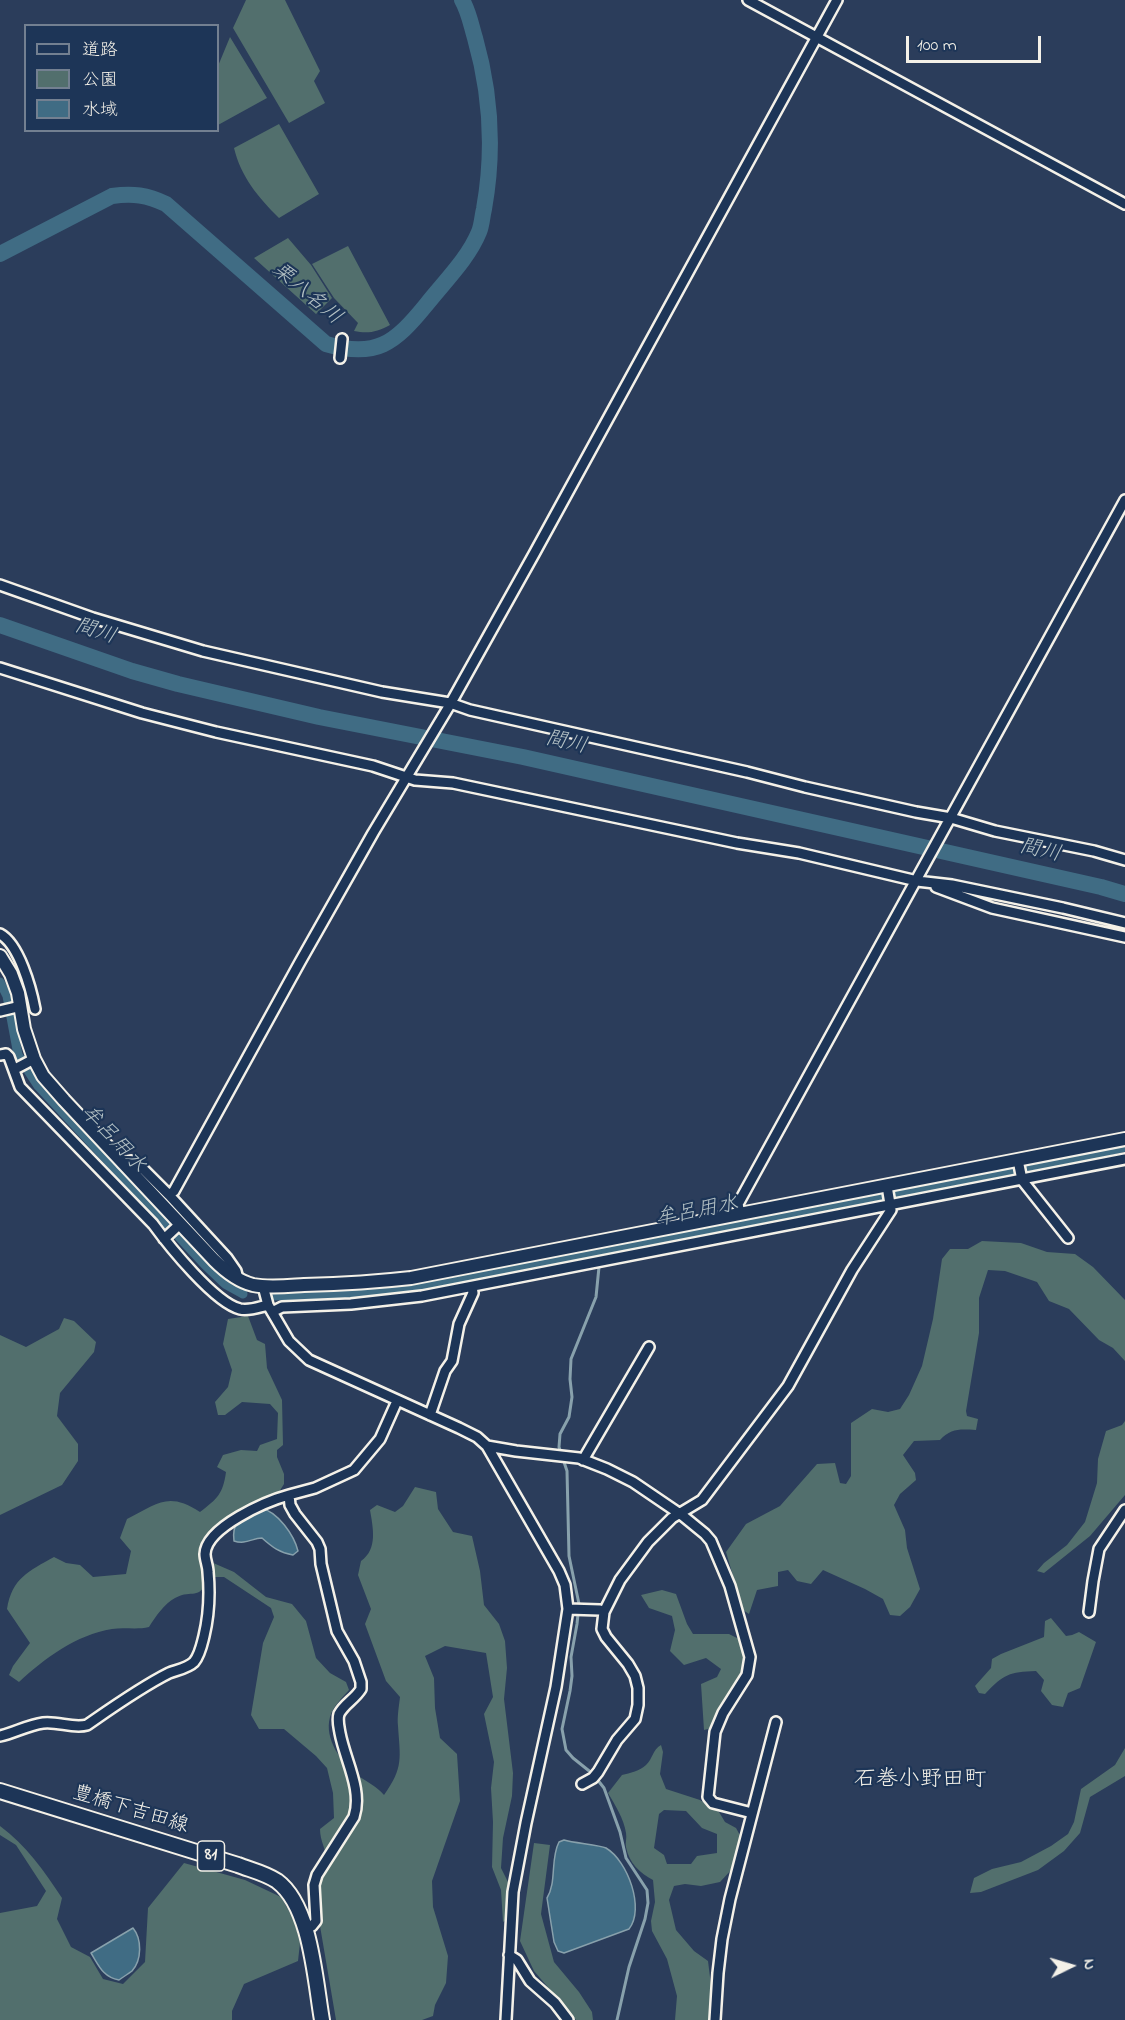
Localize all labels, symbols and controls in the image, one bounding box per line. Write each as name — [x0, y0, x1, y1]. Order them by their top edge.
legend — [24, 24, 219, 132]
scale bar — [909, 24, 1044, 62]
text: 100 m — [917, 33, 957, 59]
text: 道路 — [82, 38, 118, 64]
text: 公園 — [82, 68, 118, 94]
text: 水域 — [82, 98, 118, 124]
water label: 栗八名川 — [266, 258, 346, 332]
water label: 間川 — [71, 615, 119, 651]
water label: 間川 — [543, 727, 589, 761]
water label: 間川 — [1017, 835, 1063, 869]
water label: 牟呂用水 — [74, 1101, 150, 1179]
water label: 牟呂用水 — [653, 1193, 741, 1233]
district label: 石巻小野田町 — [854, 1768, 986, 1794]
street label: 豊橋下吉田線 — [69, 1782, 191, 1840]
road number: 81 — [198, 1841, 224, 1871]
north arrow — [1041, 1936, 1101, 1996]
text: N — [1077, 1958, 1101, 1971]

